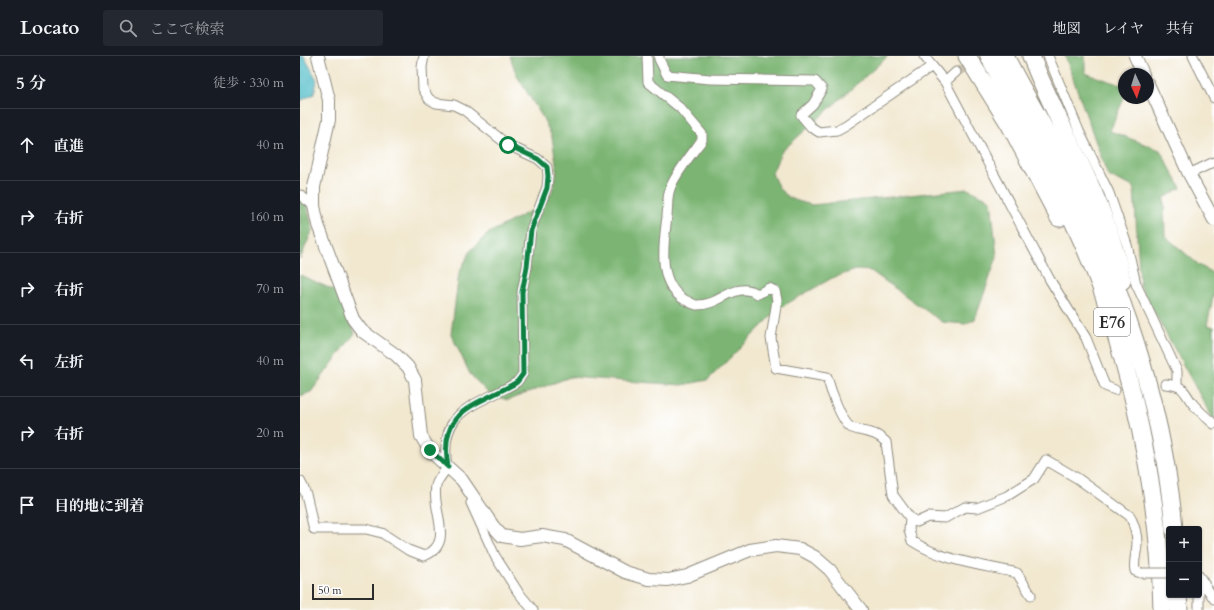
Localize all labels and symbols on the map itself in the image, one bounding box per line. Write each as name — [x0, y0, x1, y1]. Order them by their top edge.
north arrow — [1118, 68, 1154, 104]
route start — [499, 136, 517, 154]
road number: E76 — [1094, 308, 1130, 336]
route end — [421, 441, 439, 459]
scale bar — [312, 582, 374, 601]

